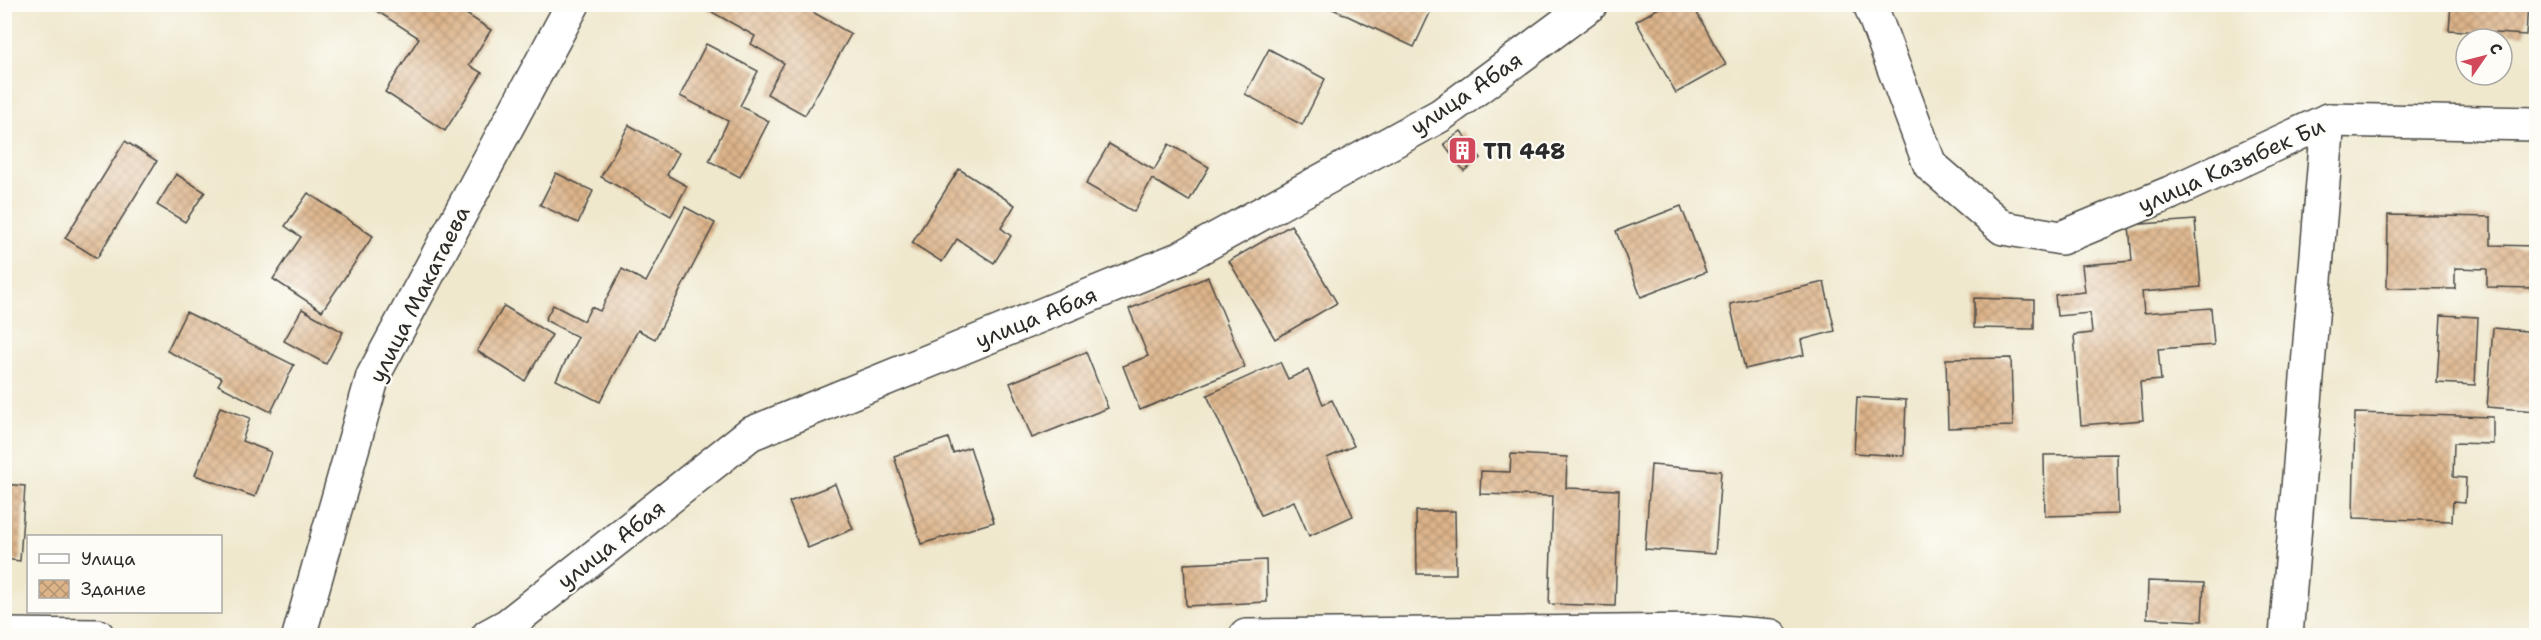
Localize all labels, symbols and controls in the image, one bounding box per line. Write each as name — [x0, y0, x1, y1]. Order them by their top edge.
north arrow — [2454, 27, 2514, 87]
text: С — [2484, 39, 2507, 59]
street label: улица Абая — [1405, 45, 1528, 141]
street label: улица Казыбек Би — [2133, 111, 2329, 220]
building icon: ТП 448 — [1446, 135, 1478, 167]
place label: ТП 448 — [1483, 137, 1565, 166]
street label: улица Макатаева — [362, 201, 477, 388]
street label: улица Абая — [971, 280, 1101, 355]
street label: улица Абая — [552, 493, 671, 596]
legend — [27, 535, 222, 613]
text: Улица — [81, 547, 135, 571]
text: Здание — [81, 577, 146, 601]

